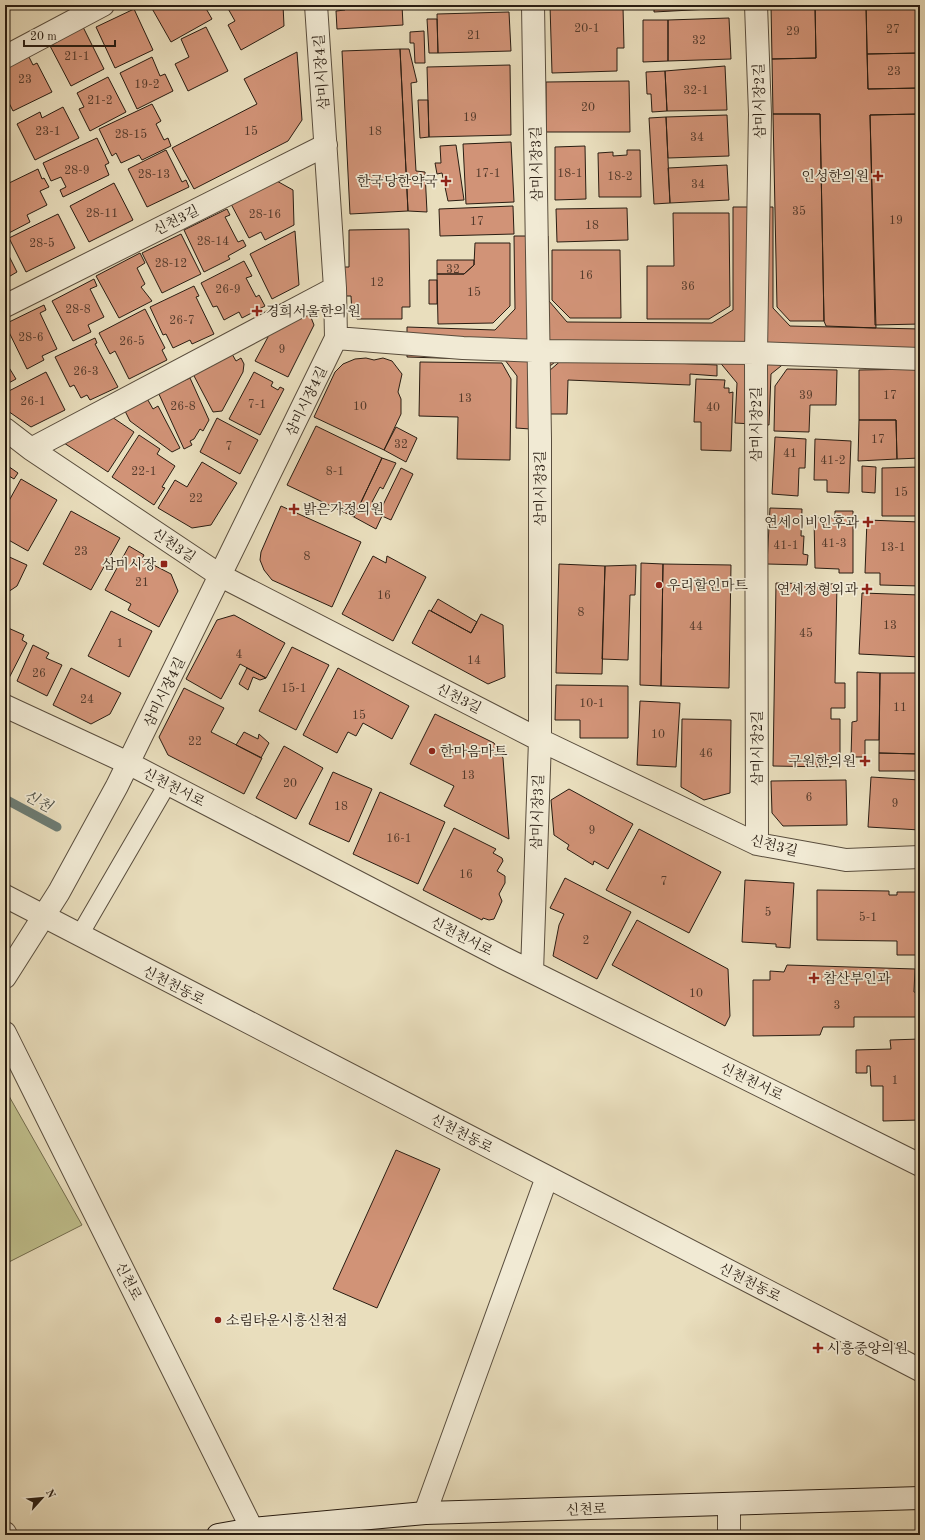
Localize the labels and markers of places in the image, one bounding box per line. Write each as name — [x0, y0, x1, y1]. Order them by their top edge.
place label: 인성한의원 — [801, 169, 869, 184]
marker: 인성한의원 — [872, 170, 884, 182]
place label: 한국당한약국 — [357, 174, 438, 189]
marker: 한국당한약국 — [441, 176, 451, 186]
place label: 경희서울한의원 — [266, 304, 361, 319]
marker: 경희서울한의원 — [251, 305, 263, 317]
place label: 밝은가정의원 — [303, 502, 384, 517]
marker: 밝은가정의원 — [288, 503, 300, 515]
place label: 연세이비인후과 — [764, 514, 859, 530]
marker: 연세이비인후과 — [862, 516, 874, 528]
place label: 삼미시장 — [102, 557, 156, 572]
marker: 삼미시장 — [159, 559, 169, 569]
place label: 우리할인마트 — [667, 578, 749, 593]
marker: 우리할인마트 — [654, 580, 664, 590]
place label: 연세정형외과 — [777, 582, 858, 597]
marker: 연세정형외과 — [861, 583, 873, 595]
place label: 한마음마트 — [440, 744, 508, 759]
marker: 한마음마트 — [427, 746, 437, 756]
place label: 구원한의원 — [788, 754, 856, 769]
marker: 구원한의원 — [859, 755, 871, 767]
place label: 참산부인과 — [823, 971, 891, 986]
marker: 참산부인과 — [808, 972, 820, 984]
place label: 소림타운시흥신천점 — [226, 1312, 348, 1328]
marker: 소림타운시흥신천점 — [213, 1315, 223, 1325]
place label: 시흥중앙의원 — [827, 1340, 908, 1356]
marker: 시흥중앙의원 — [812, 1342, 824, 1354]

